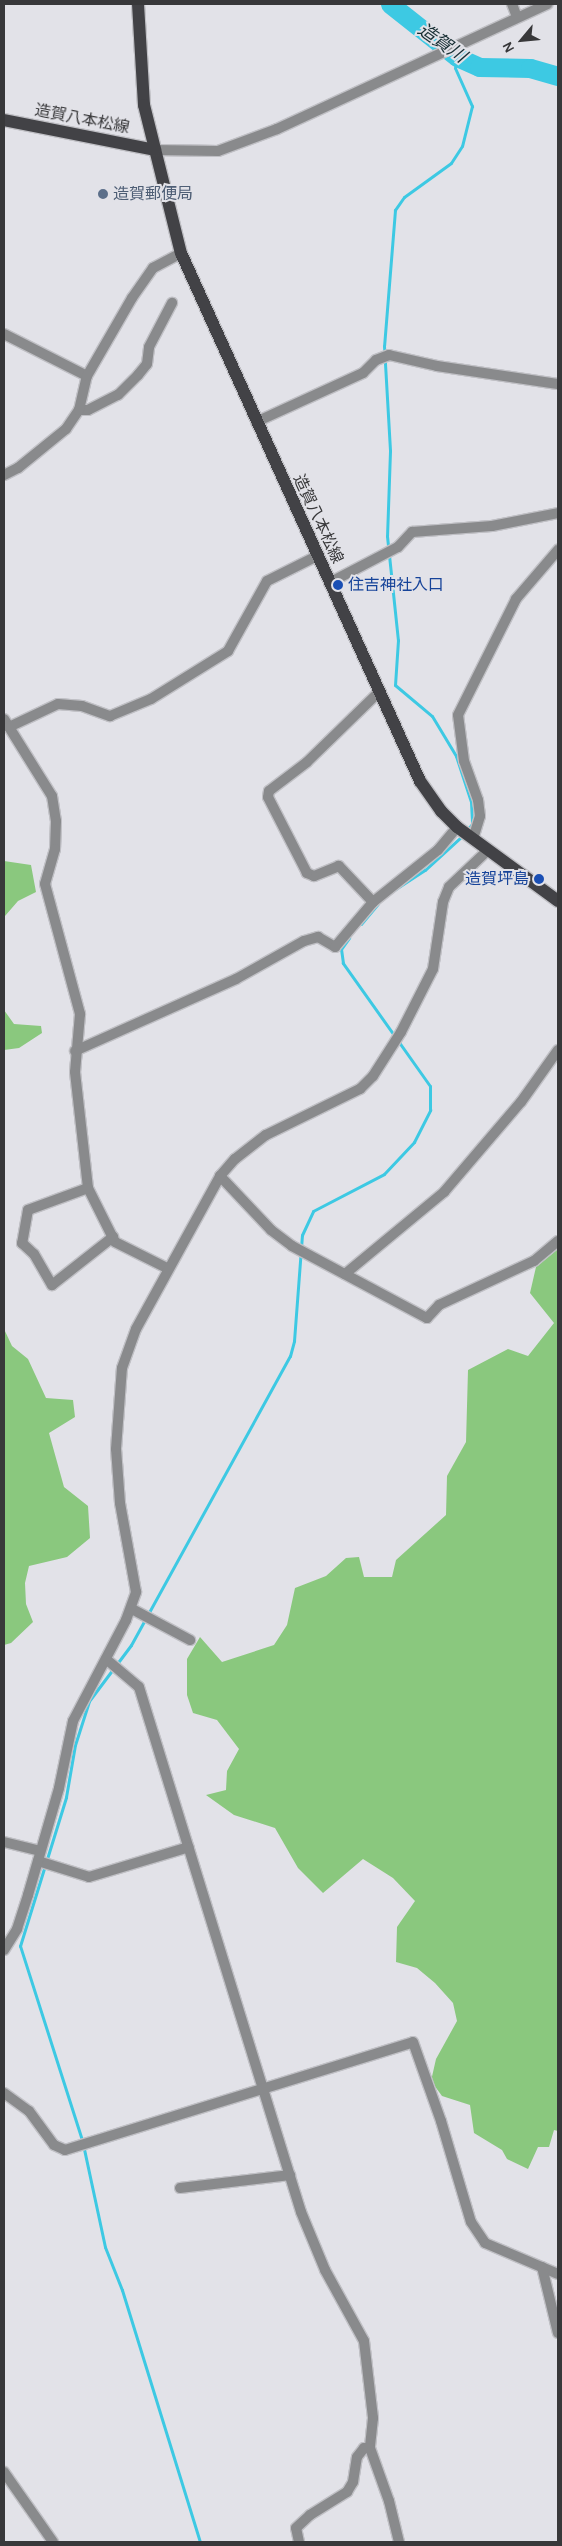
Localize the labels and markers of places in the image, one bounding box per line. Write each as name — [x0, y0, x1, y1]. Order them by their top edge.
place label: 造賀郵便局 — [113, 184, 193, 204]
marker: 造賀郵便局 — [97, 188, 109, 200]
place label: 住吉神社入口 — [348, 575, 444, 595]
marker: 住吉神社入口 — [332, 579, 344, 591]
place label: 造賀坪島 — [465, 869, 529, 889]
marker: 造賀坪島 — [533, 873, 545, 885]

